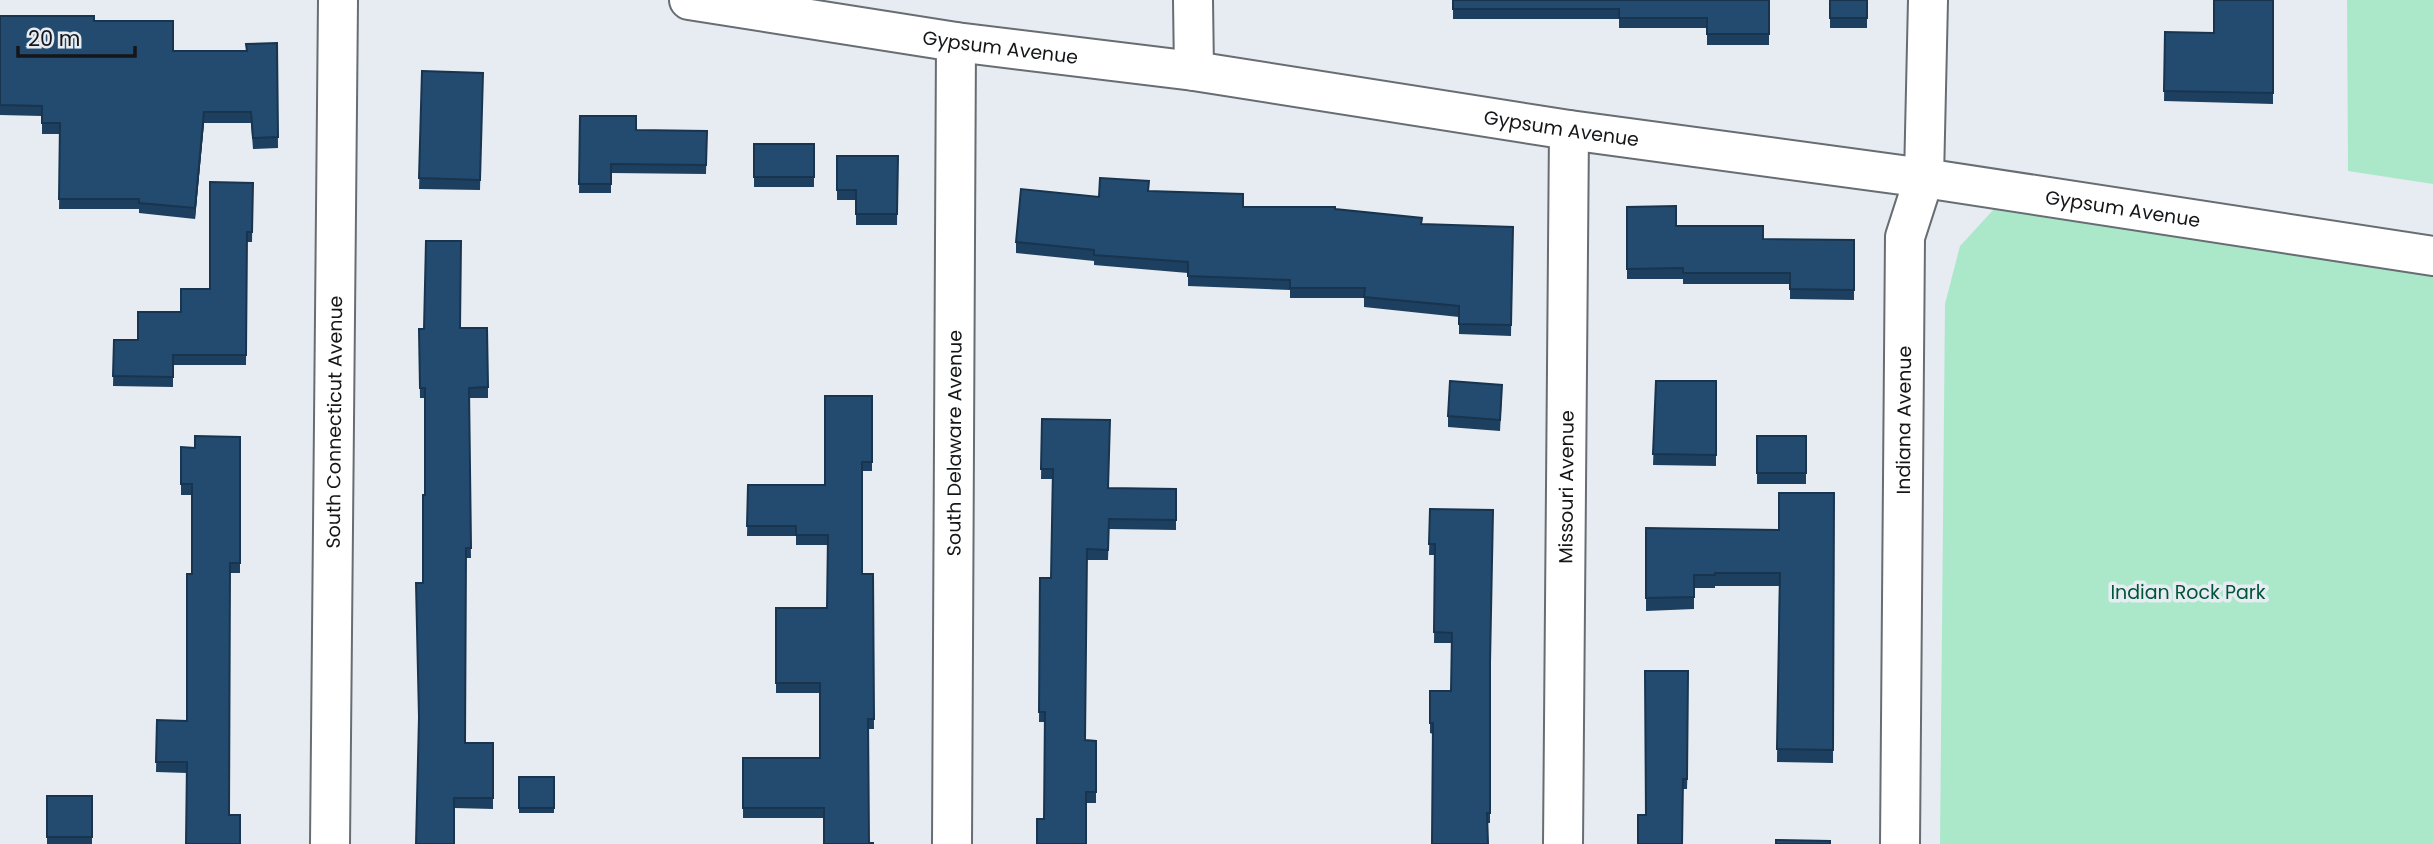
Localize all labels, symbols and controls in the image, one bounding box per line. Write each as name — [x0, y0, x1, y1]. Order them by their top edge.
scale bar — [18, 14, 135, 58]
text: 20 m — [28, 24, 81, 53]
street label: Gypsum Avenue — [921, 24, 1080, 71]
street label: Gypsum Avenue — [1482, 104, 1641, 153]
street label: Gypsum Avenue — [2043, 184, 2202, 234]
street label: South Connecticut Avenue — [320, 295, 349, 549]
street label: South Delaware Avenue — [940, 330, 969, 556]
street label: Indiana Avenue — [1890, 346, 1918, 495]
street label: Missouri Avenue — [1552, 410, 1581, 564]
park label: Indian Rock Park — [2110, 579, 2266, 606]

